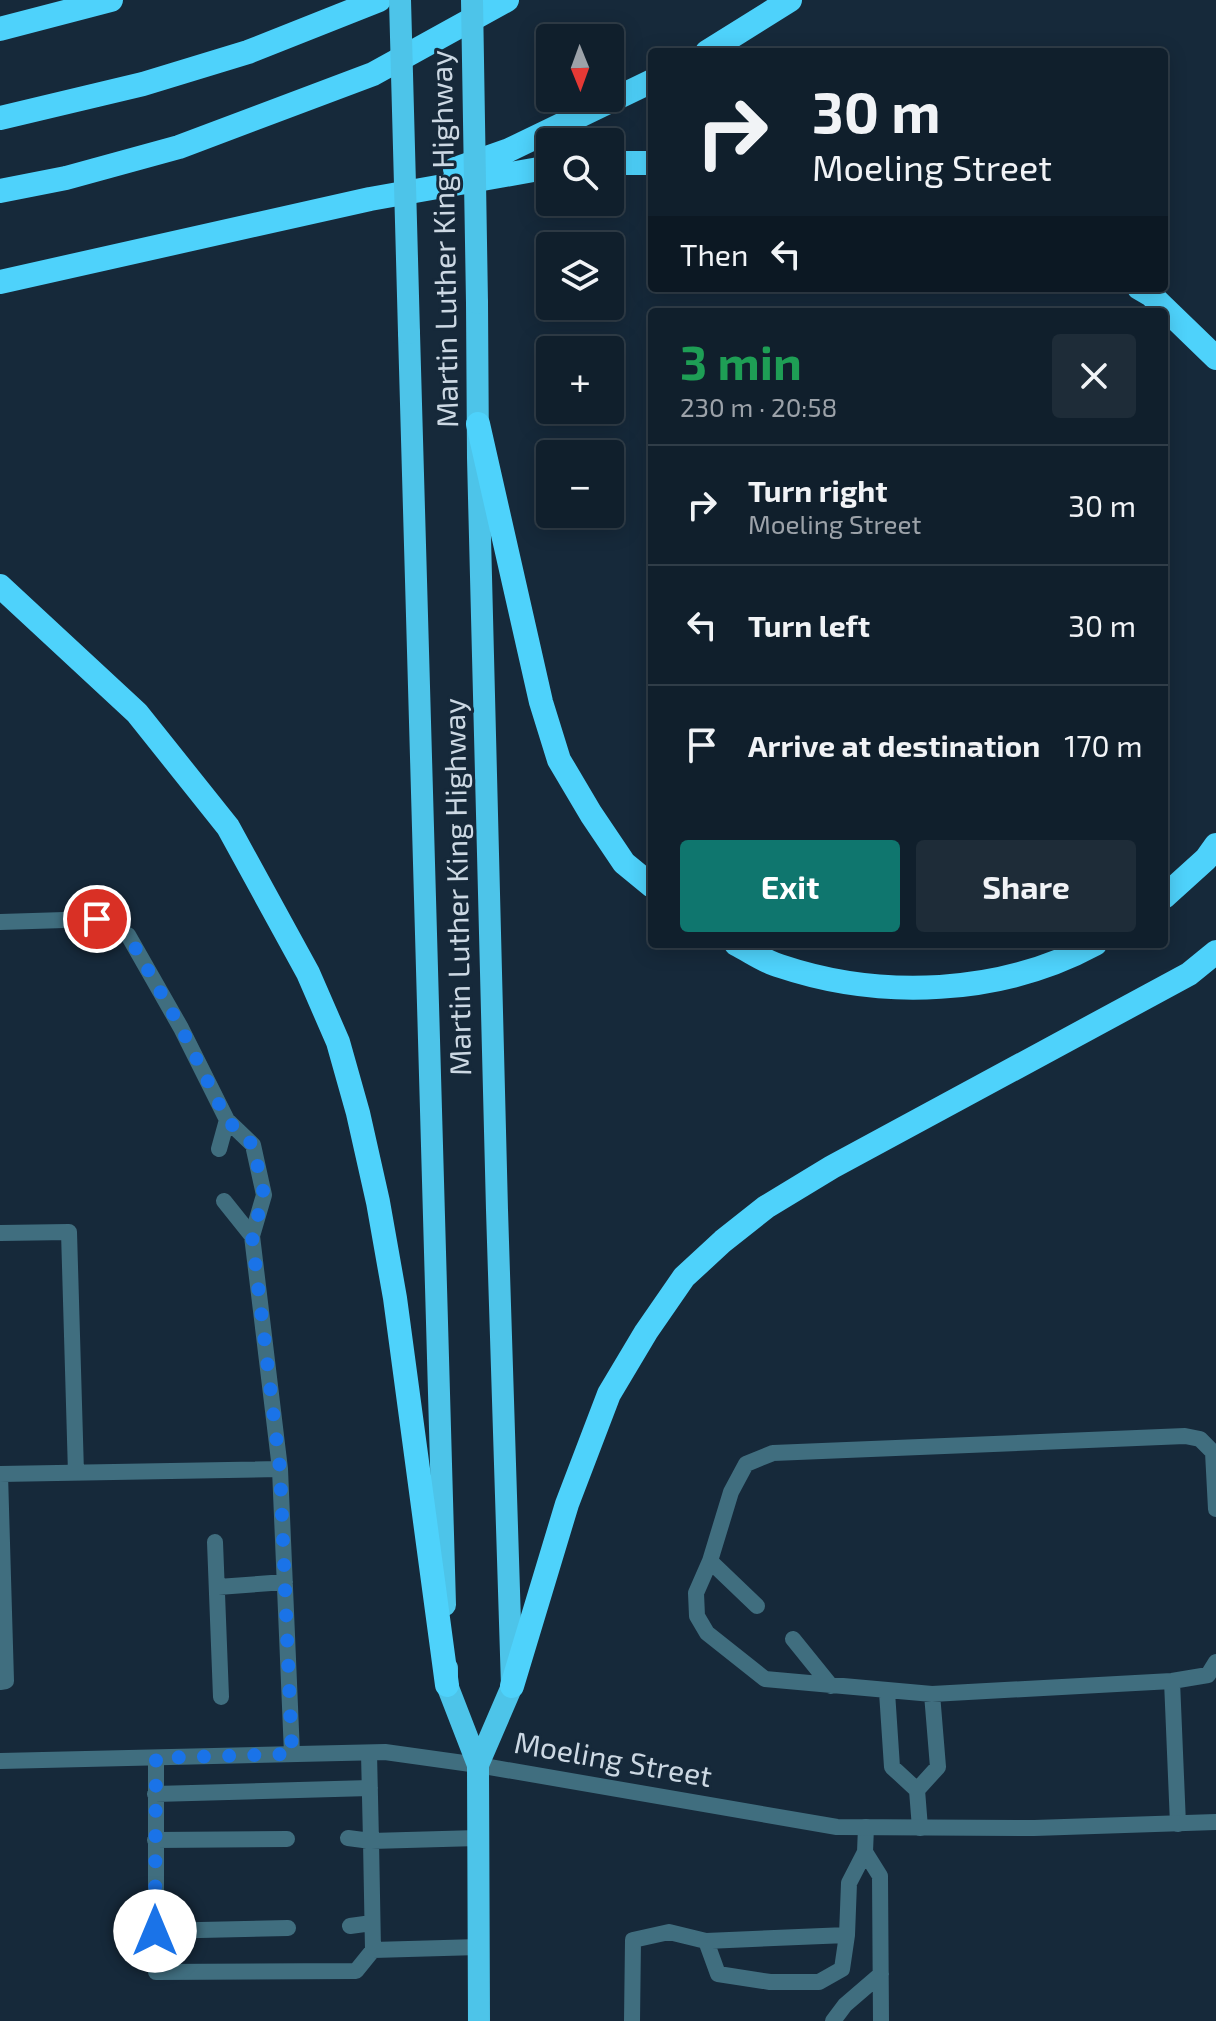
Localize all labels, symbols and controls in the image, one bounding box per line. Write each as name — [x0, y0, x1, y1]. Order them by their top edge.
north arrow — [536, 24, 624, 112]
map controls — [536, 24, 624, 528]
street label: Martin Luther King Highway — [422, 50, 464, 428]
text: 30 m — [812, 77, 941, 144]
icon: right — [680, 80, 784, 184]
button: search — [536, 128, 624, 216]
text: Moeling Street — [812, 145, 1052, 188]
button: layers — [536, 232, 624, 320]
icon: left — [764, 232, 808, 276]
text: Then — [680, 236, 748, 272]
text: 3 min — [680, 332, 802, 390]
button: close — [1052, 334, 1136, 418]
button: + — [536, 336, 624, 424]
text: 230 m · 20:58 — [680, 391, 837, 422]
button: − — [536, 440, 624, 528]
text: Turn right — [748, 472, 888, 508]
icon: right — [680, 483, 724, 527]
text: 30 m — [1068, 487, 1136, 523]
text: Moeling Street — [748, 508, 921, 539]
icon: left — [680, 603, 724, 647]
text: Turn left — [748, 607, 870, 643]
text: 30 m — [1068, 607, 1136, 643]
street label: Martin Luther King Highway — [435, 698, 477, 1076]
icon: arrive — [680, 723, 724, 767]
text: Arrive at destination — [748, 727, 1040, 763]
text: 170 m — [1064, 727, 1143, 763]
button: Exit — [680, 840, 900, 932]
button: Share — [916, 840, 1136, 932]
pin — [63, 885, 131, 953]
icon: arrive — [75, 897, 119, 941]
street label: Moeling Street — [512, 1723, 715, 1793]
position arrow — [113, 1889, 197, 1973]

